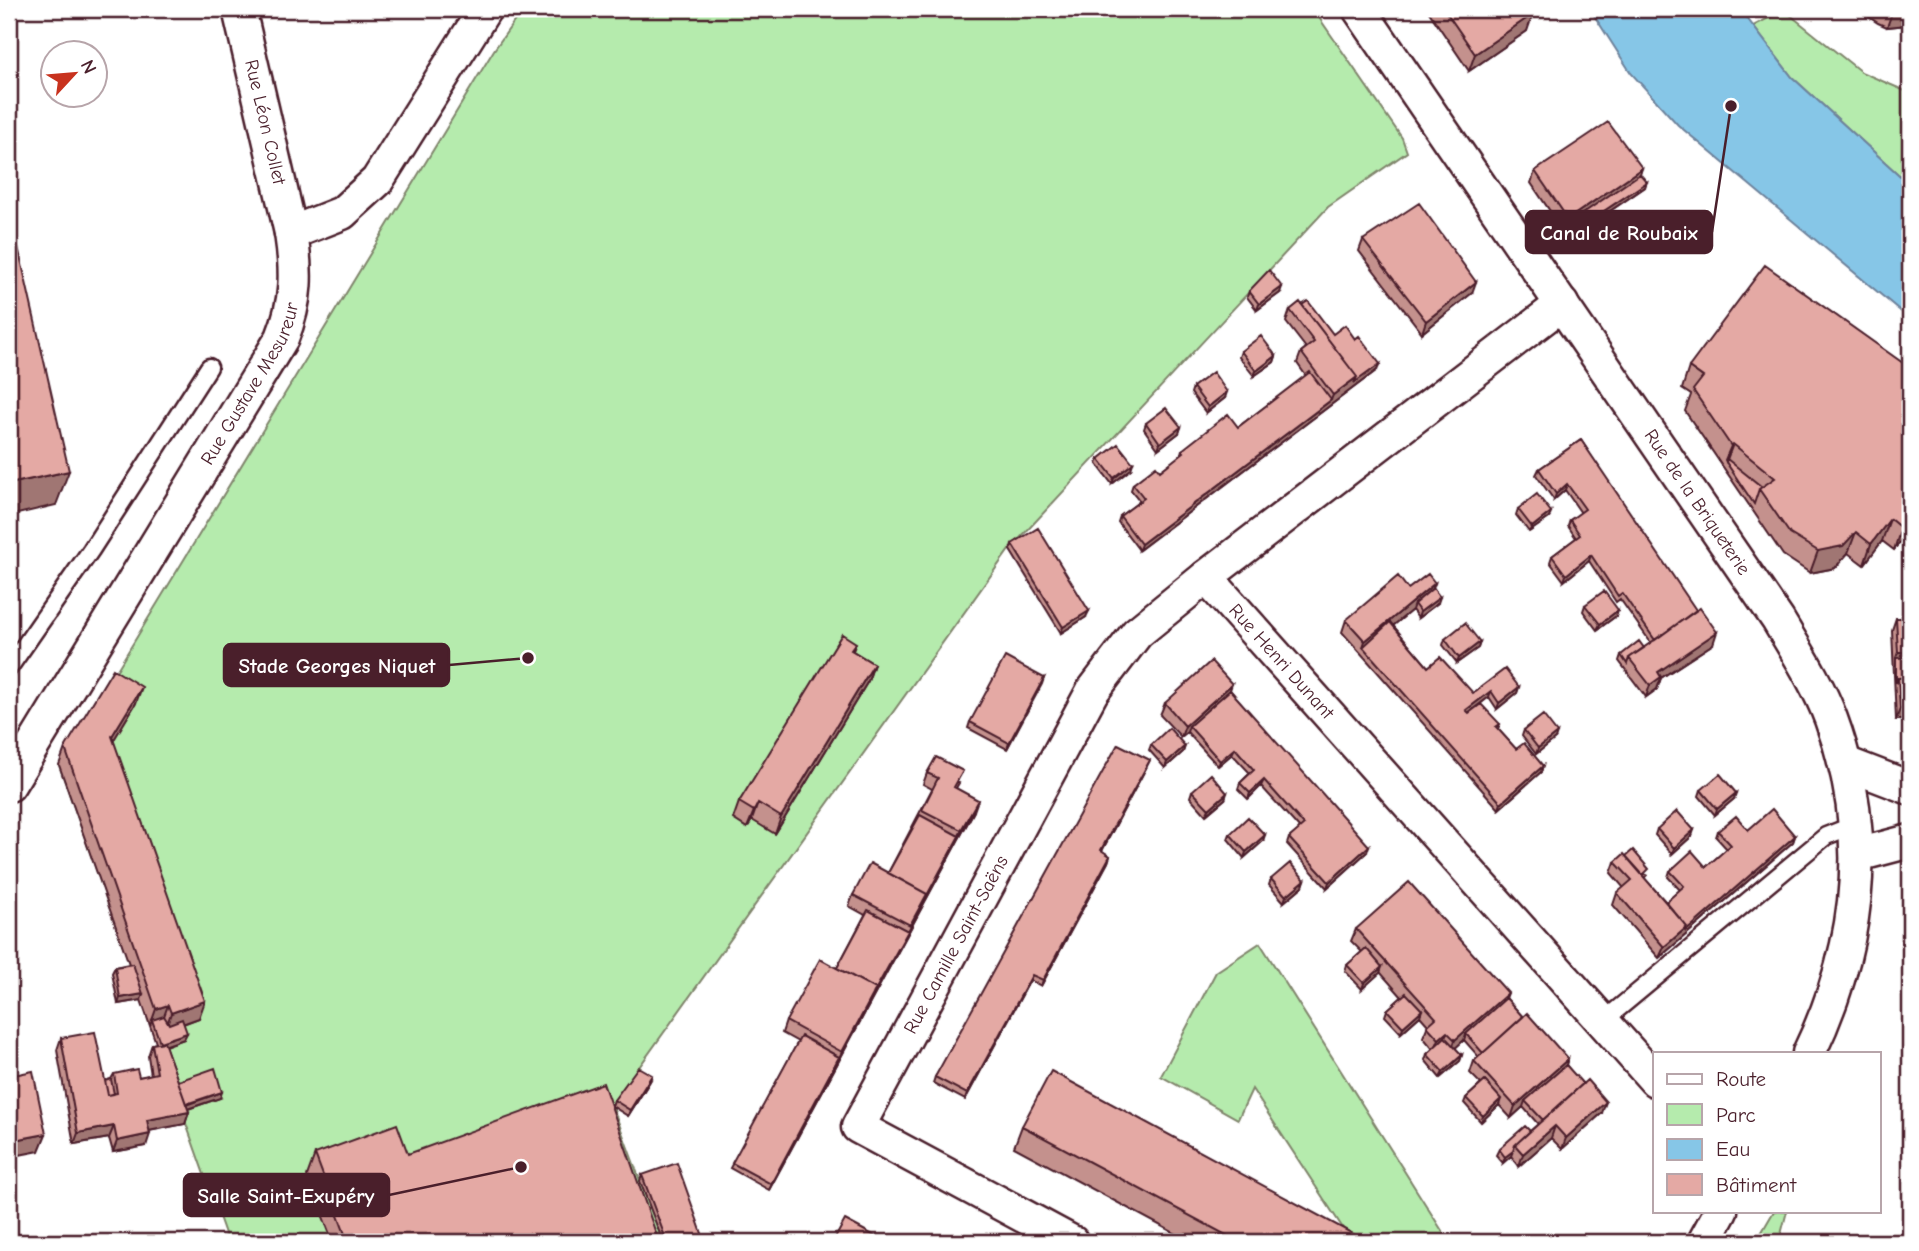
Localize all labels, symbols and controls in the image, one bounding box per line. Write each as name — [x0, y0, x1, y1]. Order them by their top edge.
north arrow — [38, 38, 108, 108]
text: N — [76, 57, 101, 77]
street label: Rue Léon Collet — [240, 57, 291, 187]
callout: Canal de Roubaix — [1526, 211, 1712, 253]
text: Canal de Roubaix — [1540, 221, 1699, 245]
street label: Rue Gustave Mesureur — [196, 300, 303, 469]
street label: Rue de la Briqueterie — [1640, 425, 1755, 579]
street label: Rue Henri Dunant — [1224, 599, 1339, 724]
callout: Stade Georges Niquet — [224, 644, 449, 686]
text: Stade Georges Niquet — [239, 654, 437, 678]
street label: Rue Camille Saint-Saëns — [899, 852, 1013, 1038]
legend — [1653, 1052, 1881, 1212]
text: Route — [1716, 1067, 1766, 1091]
text: Parc — [1716, 1103, 1756, 1127]
text: Eau — [1716, 1137, 1750, 1161]
text: Bâtiment — [1716, 1173, 1797, 1197]
callout: Salle Saint-Exupéry — [184, 1174, 389, 1216]
text: Salle Saint-Exupéry — [198, 1184, 375, 1208]

